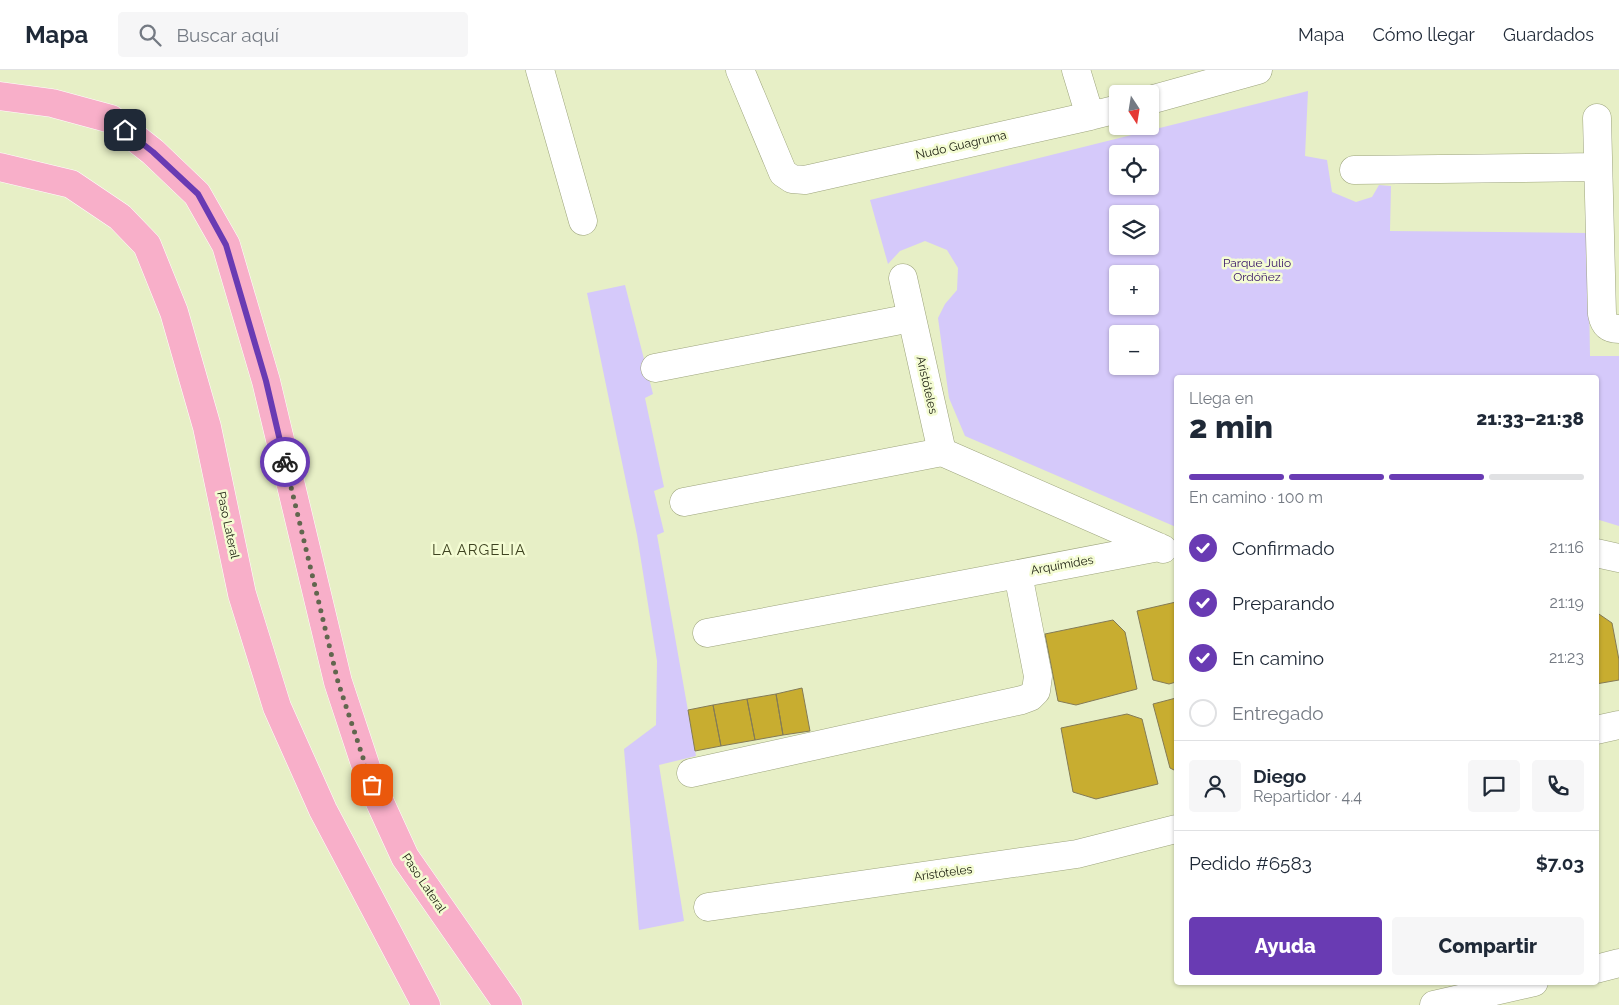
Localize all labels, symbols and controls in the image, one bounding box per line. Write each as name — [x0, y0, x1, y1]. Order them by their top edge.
search box — [118, 12, 468, 57]
text: Mapa — [25, 20, 88, 49]
icon: search — [136, 21, 164, 49]
text: Buscar aquí — [176, 24, 279, 46]
text: Mapa — [1298, 24, 1344, 45]
text: Cómo llegar — [1372, 24, 1475, 45]
text: Guardados — [1503, 24, 1594, 45]
north arrow — [1109, 85, 1159, 135]
map controls — [1109, 85, 1159, 375]
pin — [104, 109, 146, 151]
icon: home — [111, 116, 139, 144]
street label: Nudo Guagruma — [914, 128, 1008, 162]
button: locate — [1109, 145, 1159, 195]
button: layers — [1109, 205, 1159, 255]
park label: Parque Julio Ordóñez — [1223, 256, 1291, 284]
button: + — [1109, 265, 1159, 315]
button: − — [1109, 325, 1159, 375]
street label: Aristóteles — [914, 355, 940, 415]
text: Llega en — [1189, 389, 1253, 408]
text: 21:33–21:38 — [1476, 407, 1584, 429]
text: 2 min — [1189, 408, 1273, 445]
courier — [260, 437, 310, 487]
icon: bike — [271, 448, 299, 476]
text: En camino · 100 m — [1189, 488, 1323, 507]
street label: Paso Lateral — [214, 490, 242, 561]
icon: check — [1189, 534, 1217, 562]
text: Confirmado — [1232, 537, 1335, 559]
text: 21:16 — [1549, 538, 1584, 557]
district label: LA ARGELIA — [432, 541, 526, 559]
street label: Arquímides — [1030, 553, 1095, 577]
icon: check — [1189, 589, 1217, 617]
text: Preparando — [1232, 592, 1335, 614]
text: 21:19 — [1550, 593, 1584, 612]
icon: check — [1189, 644, 1217, 672]
text: En camino — [1232, 647, 1324, 669]
text: 21:23 — [1549, 648, 1584, 667]
text: Entregado — [1232, 702, 1324, 724]
button: person — [1189, 760, 1241, 812]
button: chat — [1468, 760, 1520, 812]
button: phone — [1532, 760, 1584, 812]
pin — [351, 764, 393, 806]
text: Diego — [1253, 765, 1306, 787]
icon: bag — [358, 771, 386, 799]
text: Repartidor · 4.4 — [1253, 787, 1362, 806]
street label: Paso Lateral — [399, 851, 449, 916]
text: Pedido #6583 — [1189, 852, 1312, 874]
text: $7.03 — [1536, 852, 1584, 874]
street label: Aristóteles — [913, 862, 973, 884]
button: Ayuda — [1189, 917, 1382, 975]
button: Compartir — [1392, 917, 1584, 975]

